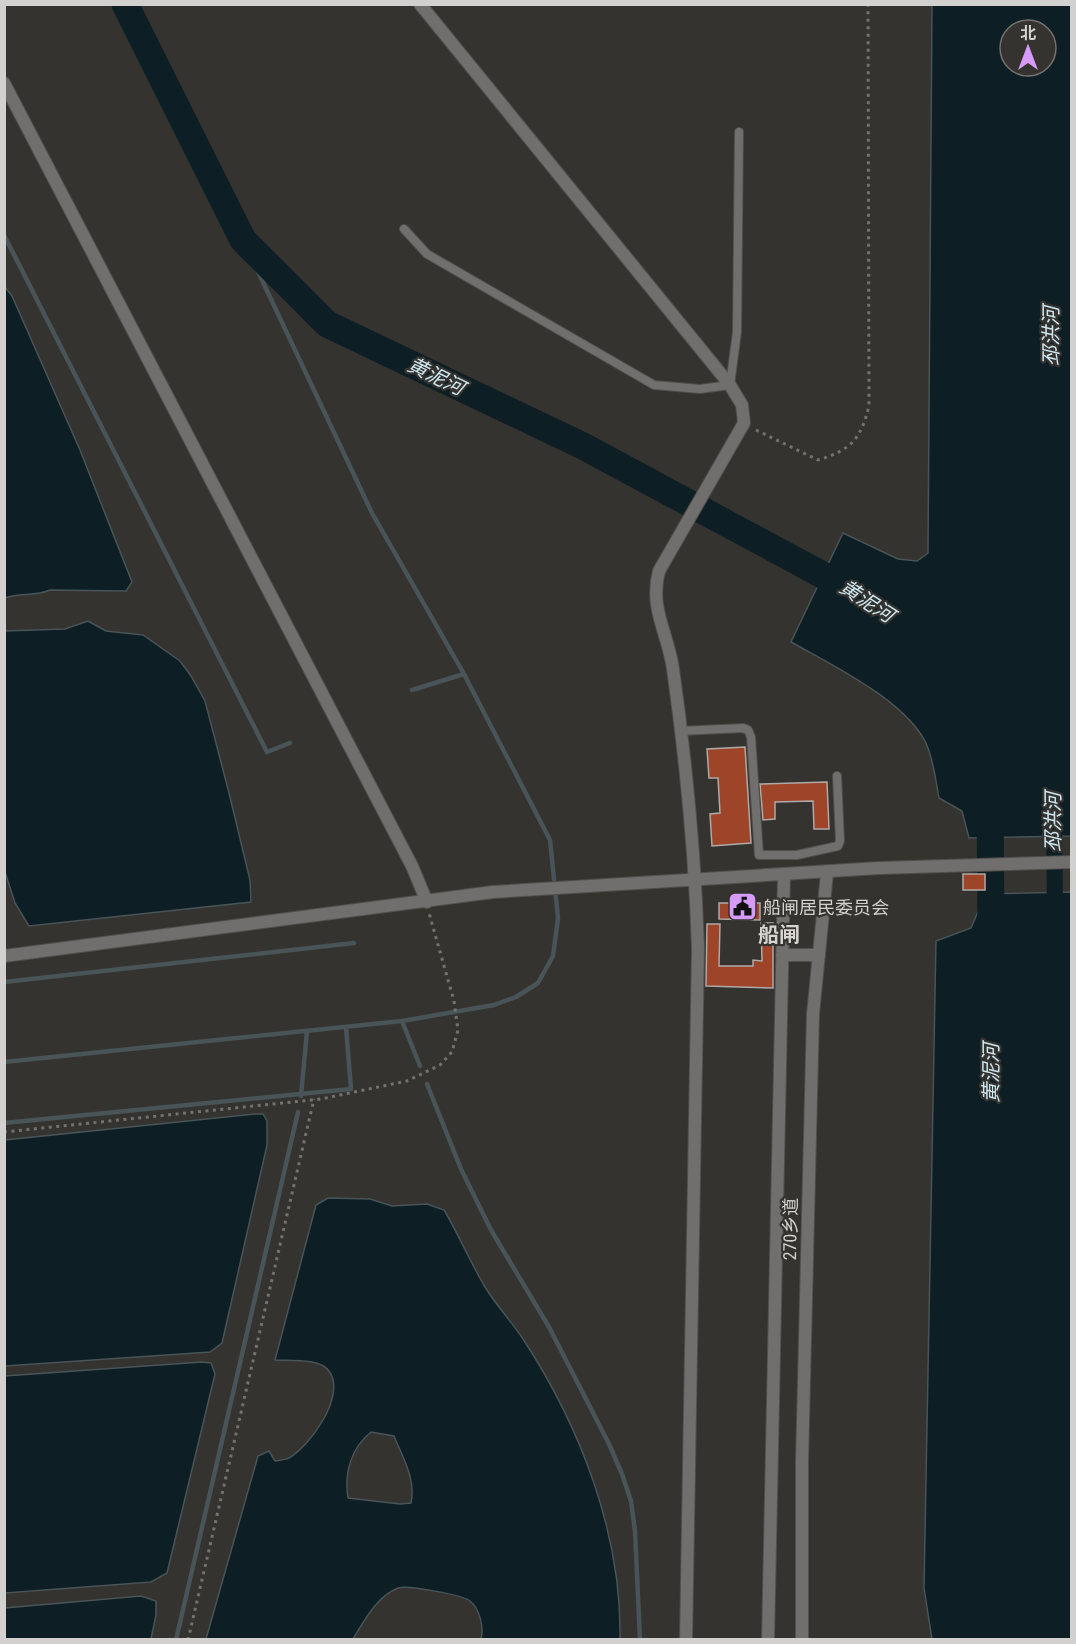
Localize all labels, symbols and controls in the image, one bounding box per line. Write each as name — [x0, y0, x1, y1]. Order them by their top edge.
north arrow — [998, 18, 1058, 78]
text: 北 — [1020, 24, 1036, 43]
water label: 邳洪河 — [1039, 302, 1063, 366]
water label: 黄泥河 — [404, 352, 472, 402]
water label: 黄泥河 — [835, 575, 902, 630]
water label: 邳洪河 — [1041, 788, 1065, 852]
public building icon: 船闸居民委员会 — [726, 891, 758, 923]
place label: 船闸居民委员会 — [763, 897, 889, 918]
district label: 船闸 — [758, 923, 800, 947]
water label: 黄泥河 — [979, 1039, 1003, 1103]
street label: 270乡道 — [779, 1197, 801, 1261]

